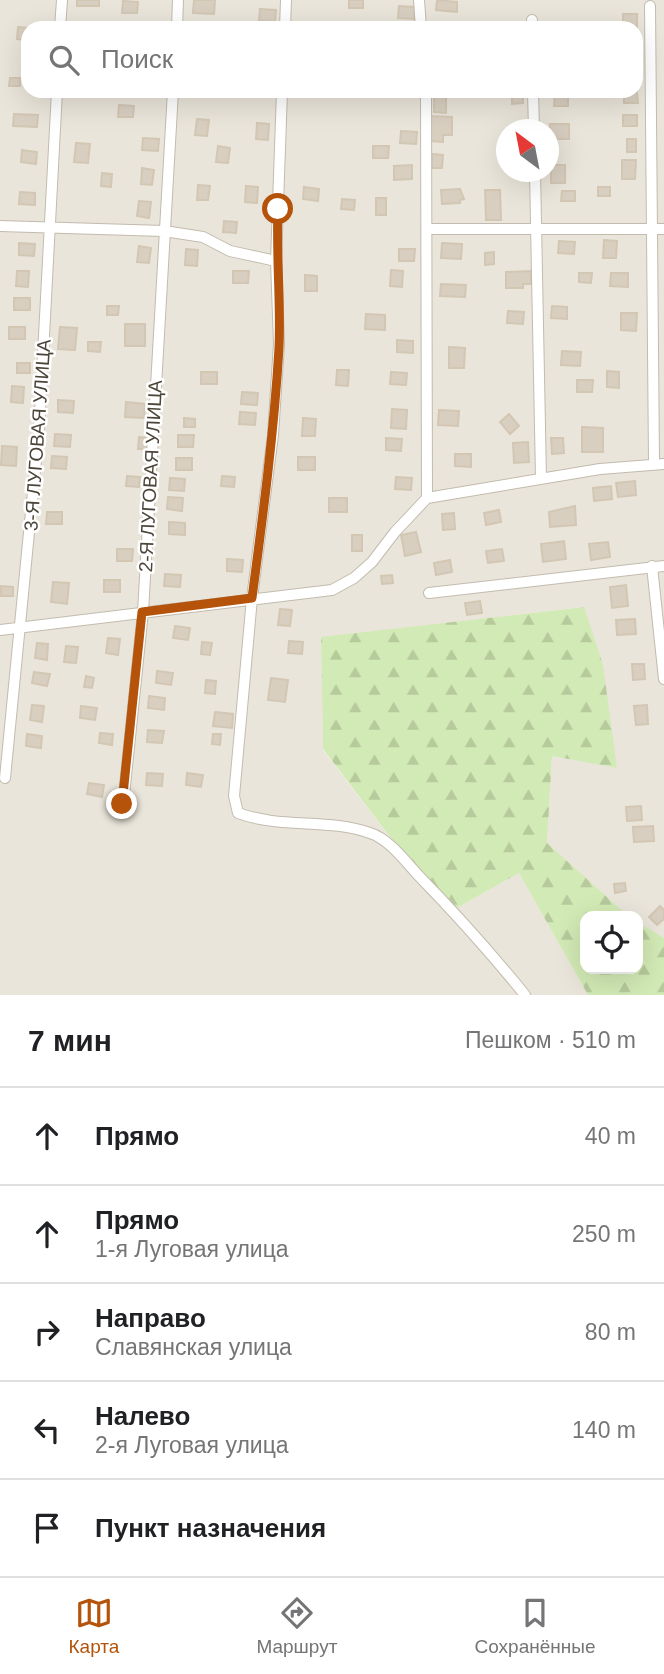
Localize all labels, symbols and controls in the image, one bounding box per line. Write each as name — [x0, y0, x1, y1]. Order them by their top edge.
search box — [21, 21, 643, 98]
icon: search — [45, 41, 83, 79]
text: Поиск — [101, 44, 173, 74]
north arrow — [496, 119, 559, 182]
route start — [262, 193, 293, 224]
street label: 3-Я ЛУГОВАЯ УЛИЦА — [20, 338, 55, 532]
street label: 2-Я ЛУГОВАЯ УЛИЦА — [135, 379, 166, 573]
route end — [106, 788, 137, 819]
map controls — [580, 911, 643, 974]
button: locate — [580, 911, 643, 974]
text: 7 мин — [28, 1024, 112, 1057]
text: Пешком · 510 m — [465, 1027, 636, 1053]
icon: ahead — [28, 1117, 66, 1155]
text: Прямо — [95, 1121, 179, 1151]
text: 40 m — [585, 1123, 636, 1149]
text: Прямо — [95, 1205, 179, 1235]
icon: ahead — [28, 1215, 66, 1253]
text: 250 m — [572, 1221, 636, 1247]
text: 1-я Луговая улица — [95, 1236, 289, 1262]
text: Направо — [95, 1303, 206, 1333]
icon: right — [28, 1313, 66, 1351]
text: 80 m — [585, 1319, 636, 1345]
text: Славянская улица — [95, 1334, 292, 1360]
text: Налево — [95, 1401, 190, 1431]
icon: left — [28, 1411, 66, 1449]
text: 140 m — [572, 1417, 636, 1443]
text: 2-я Луговая улица — [95, 1432, 289, 1458]
icon: arrive — [28, 1509, 66, 1547]
text: Пункт назначения — [95, 1513, 326, 1543]
tab: Карта — [69, 1594, 119, 1658]
tab: Маршрут — [256, 1594, 337, 1658]
tab: Сохранённые — [474, 1594, 595, 1658]

